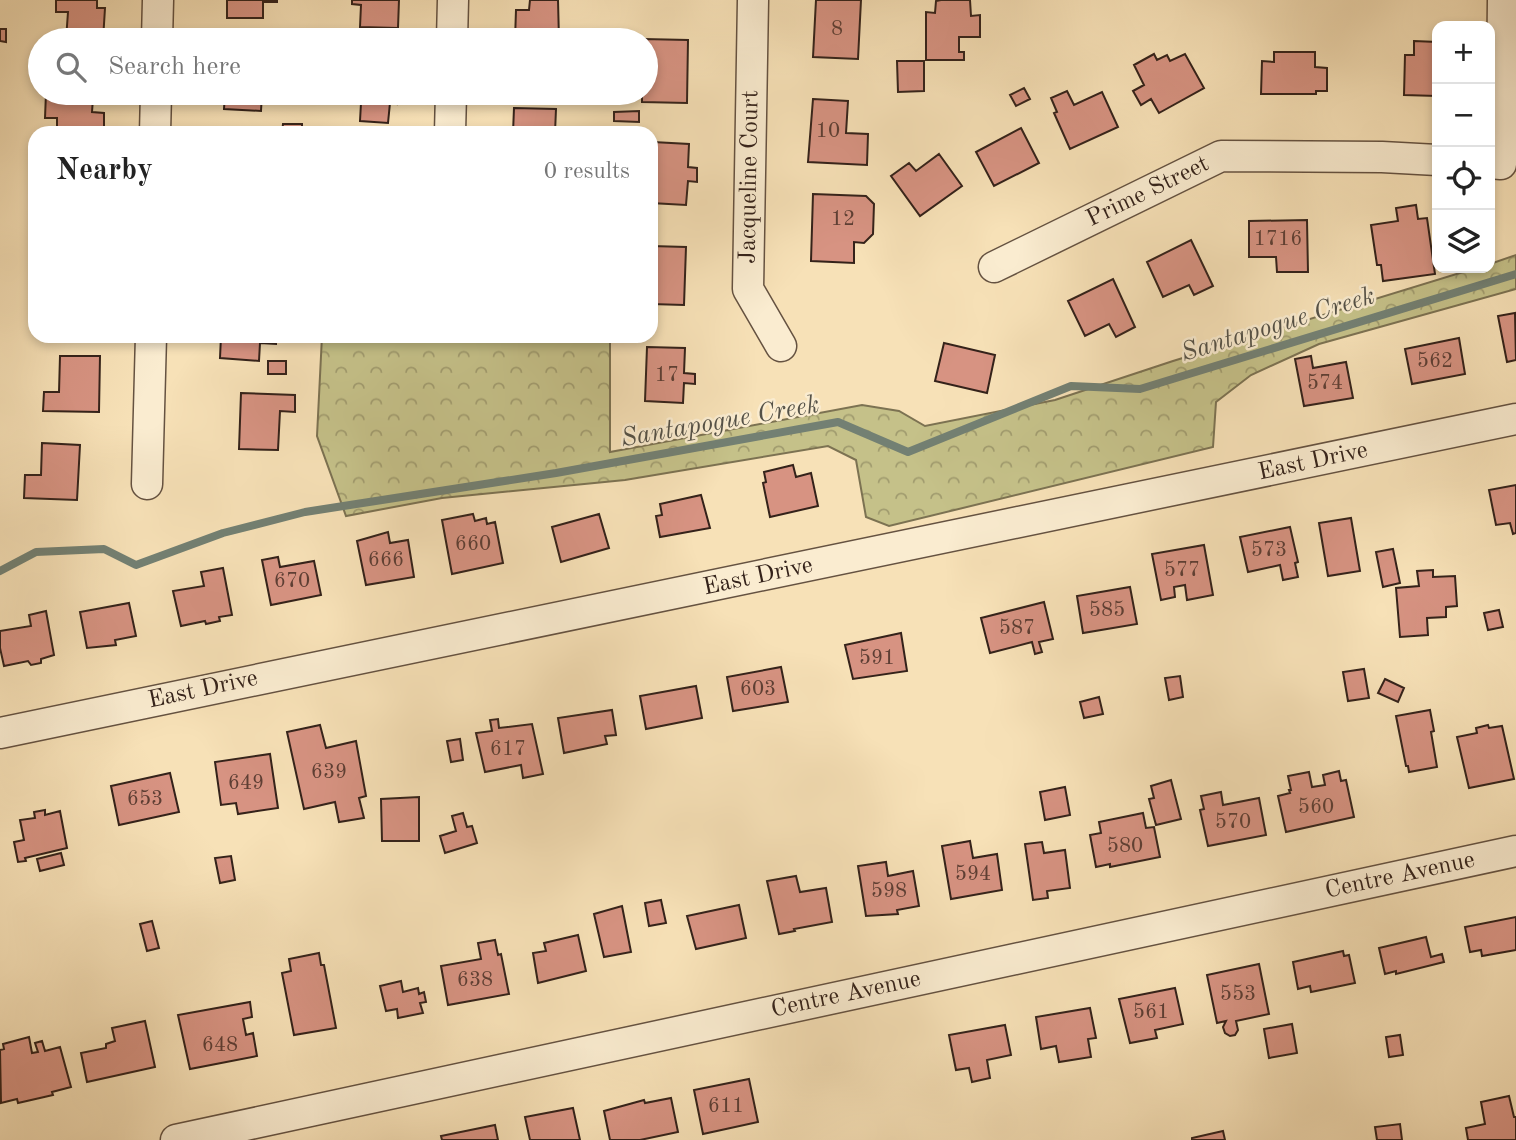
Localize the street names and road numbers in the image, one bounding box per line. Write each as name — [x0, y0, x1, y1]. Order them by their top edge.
street label: Jacqueline Court — [736, 90, 764, 264]
street label: Prime Street — [1083, 152, 1213, 232]
street label: East Drive — [1256, 439, 1370, 485]
street label: East Drive — [701, 554, 815, 600]
street label: East Drive — [146, 667, 260, 713]
street label: Centre Avenue — [1323, 848, 1477, 904]
street label: Centre Avenue — [769, 967, 923, 1023]

